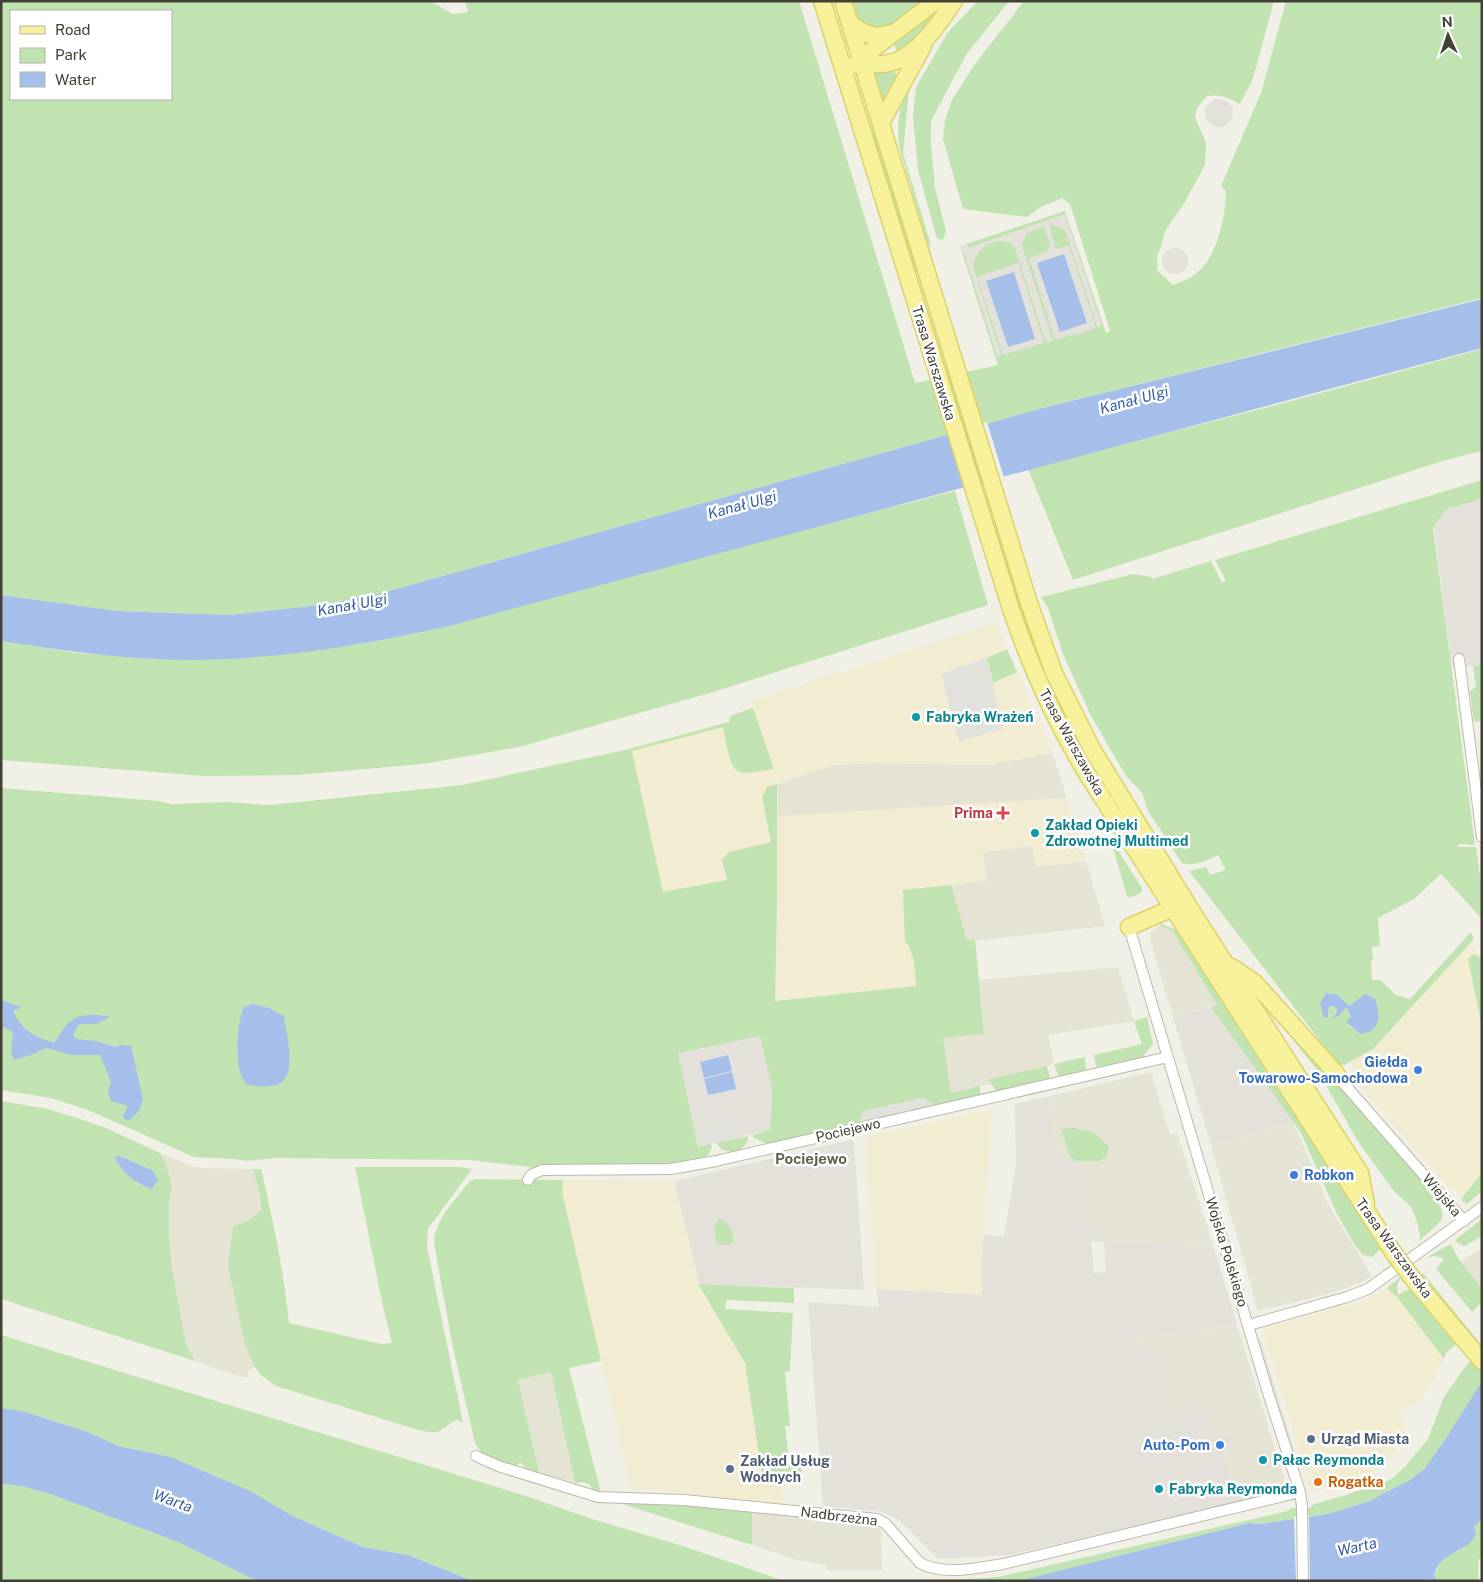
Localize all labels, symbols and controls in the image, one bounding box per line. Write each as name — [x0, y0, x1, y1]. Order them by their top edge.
legend — [10, 10, 172, 100]
north arrow — [1423, 10, 1473, 60]
text: N — [1441, 14, 1453, 30]
text: Road — [55, 21, 91, 38]
text: Park — [55, 46, 87, 63]
text: Water — [55, 71, 97, 88]
street label: Trasa Warszawska — [909, 304, 959, 422]
water label: Kanał Ulgi — [1098, 382, 1170, 417]
water label: Kanał Ulgi — [706, 487, 778, 522]
water label: Kanał Ulgi — [316, 590, 388, 619]
street label: Trasa Warszawska — [1036, 686, 1108, 798]
place label: Fabryka Wrażeń — [926, 709, 1034, 725]
marker: Fabryka Wrażeń — [910, 711, 922, 723]
place label: Prima — [954, 805, 993, 821]
marker: Prima — [997, 807, 1009, 819]
place label: Zakład Opieki Zdrowotnej Multimed — [1045, 817, 1189, 849]
marker: Zakład Opieki Zdrowotnej Multimed — [1029, 827, 1041, 839]
place label: Giełda Towarowo-Samochodowa — [1239, 1054, 1408, 1086]
marker: Giełda Towarowo-Samochodowa — [1412, 1064, 1424, 1076]
street label: Pociejewo — [814, 1115, 882, 1145]
district label: Pociejewo — [775, 1150, 847, 1167]
place label: Robkon — [1304, 1167, 1354, 1183]
marker: Robkon — [1288, 1169, 1300, 1181]
street label: Wiejska — [1419, 1171, 1465, 1219]
street label: Wojska Polskiego — [1203, 1195, 1251, 1309]
street label: Trasa Warszawska — [1352, 1195, 1436, 1301]
place label: Urząd Miasta — [1321, 1431, 1409, 1447]
marker: Urząd Miasta — [1305, 1433, 1317, 1445]
place label: Auto-Pom — [1143, 1437, 1210, 1453]
marker: Auto-Pom — [1214, 1439, 1226, 1451]
place label: Pałac Reymonda — [1273, 1452, 1384, 1468]
place label: Zakład Usług Wodnych — [740, 1453, 830, 1485]
marker: Pałac Reymonda — [1257, 1454, 1269, 1466]
marker: Zakład Usług Wodnych — [724, 1463, 736, 1475]
place label: Rogatka — [1328, 1474, 1383, 1490]
marker: Rogatka — [1312, 1476, 1324, 1488]
place label: Fabryka Reymonda — [1169, 1481, 1297, 1497]
marker: Fabryka Reymonda — [1153, 1483, 1165, 1495]
water label: Warta — [151, 1486, 195, 1515]
street label: Nadbrzeżna — [800, 1503, 878, 1529]
water label: Warta — [1335, 1534, 1378, 1559]

